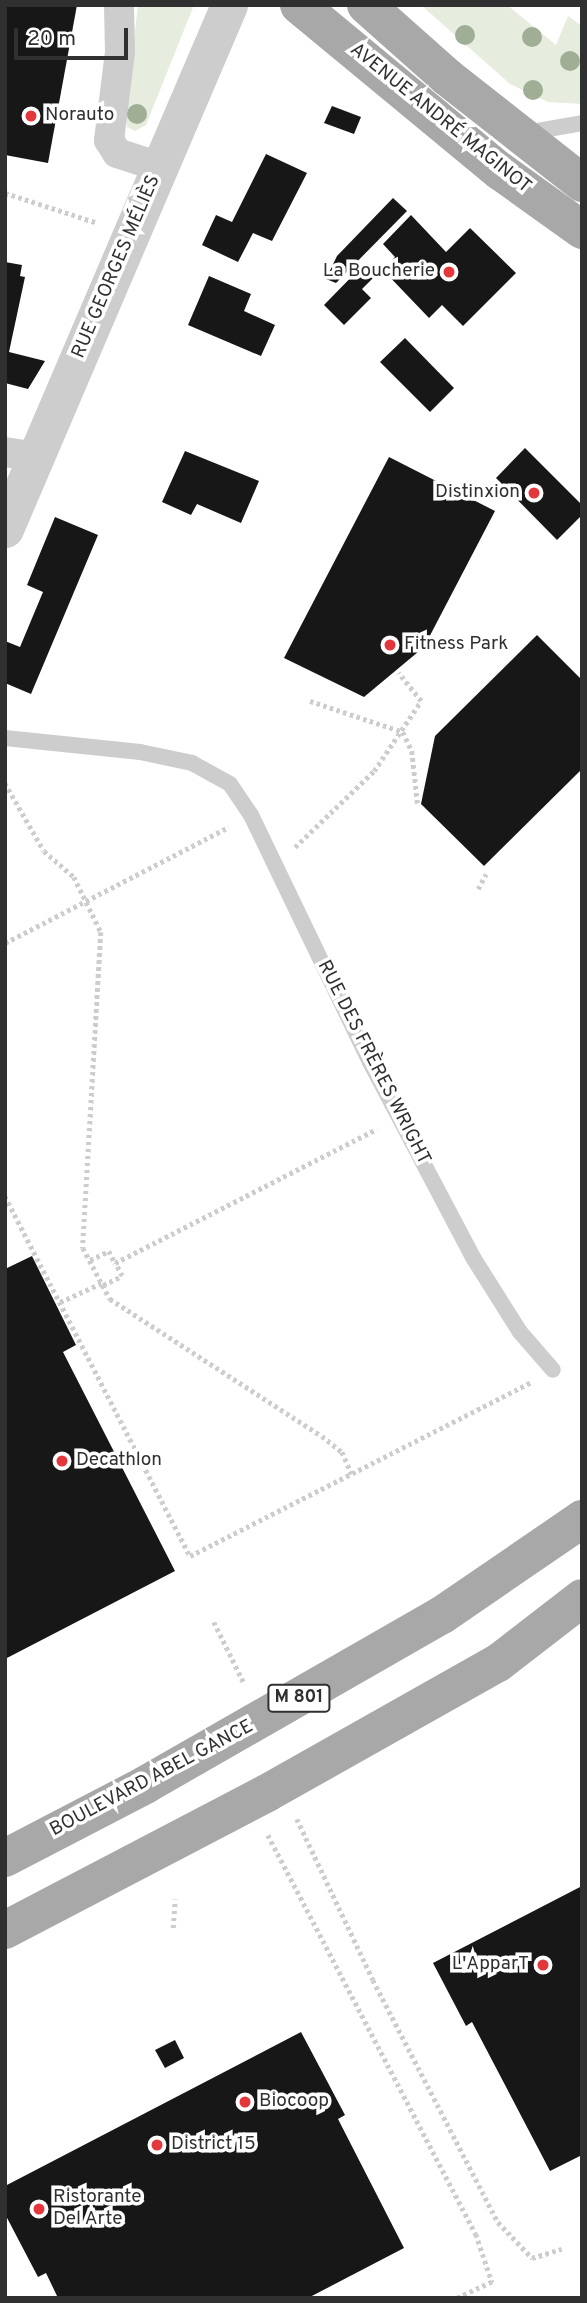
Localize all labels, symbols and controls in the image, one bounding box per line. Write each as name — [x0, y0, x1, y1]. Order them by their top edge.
scale bar — [18, 14, 131, 58]
text: 20 m — [27, 26, 76, 53]
street label: AVENUE ANDRÉ MAGINOT — [345, 39, 535, 199]
place label: Norauto — [45, 105, 114, 127]
marker: Norauto — [23, 108, 39, 124]
street label: RUE GEORGES MÉLIÈS — [68, 172, 166, 362]
place label: La Boucherie — [323, 261, 435, 283]
marker: La Boucherie — [441, 264, 457, 280]
place label: Distinxion — [435, 482, 520, 504]
marker: Distinxion — [526, 485, 542, 501]
place label: Fitness Park — [404, 634, 508, 656]
marker: Fitness Park — [382, 637, 398, 653]
street label: RUE DES FRÈRES WRIGHT — [311, 957, 435, 1169]
place label: Decathlon — [76, 1450, 162, 1472]
marker: Decathlon — [54, 1453, 70, 1469]
road number: M 801 — [266, 1684, 332, 1713]
street label: BOULEVARD ABEL GANCE — [46, 1715, 258, 1843]
place label: L'ApparT — [452, 1954, 529, 1976]
marker: L'ApparT — [535, 1957, 551, 1973]
place label: Biocoop — [259, 2091, 329, 2113]
marker: Biocoop — [237, 2094, 253, 2110]
place label: District 15 — [171, 2134, 256, 2156]
marker: District 15 — [149, 2137, 165, 2153]
place label: Ristorante Del Arte — [53, 2187, 142, 2231]
marker: Ristorante Del Arte — [31, 2201, 47, 2217]

